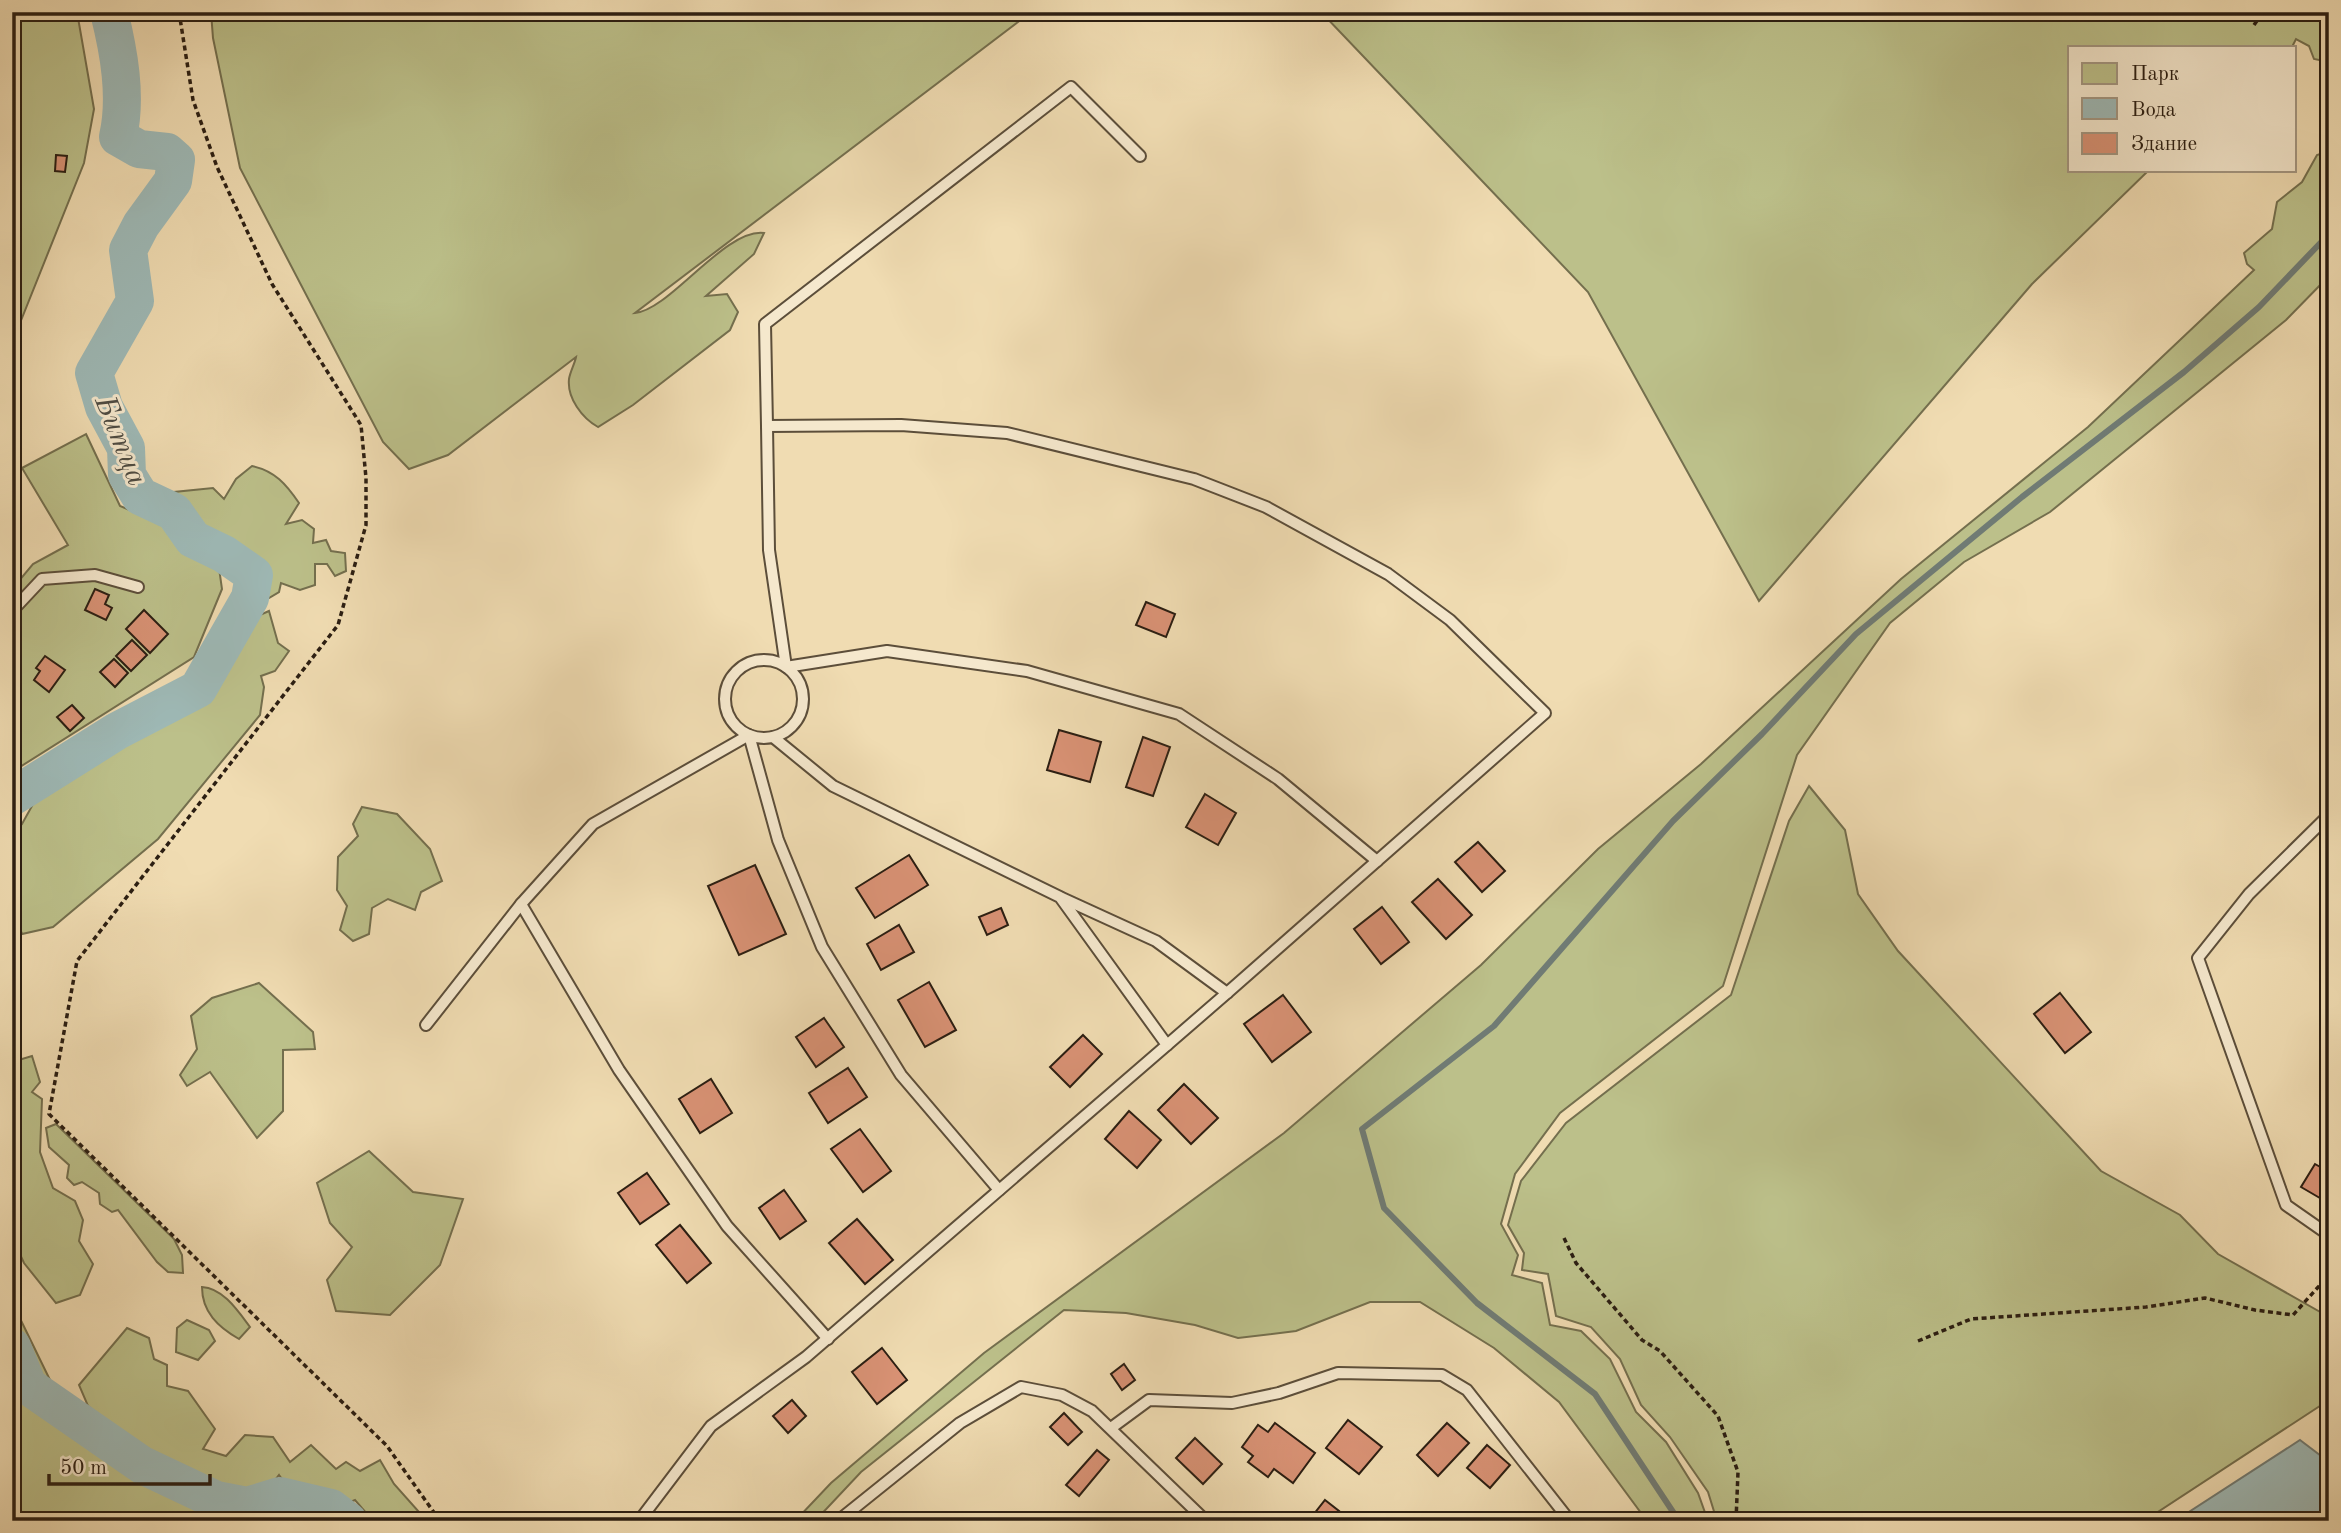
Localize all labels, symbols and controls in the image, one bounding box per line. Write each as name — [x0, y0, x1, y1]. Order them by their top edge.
legend — [2068, 46, 2296, 172]
text: Парк — [2131, 64, 2180, 85]
text: Вода — [2131, 100, 2176, 121]
text: Здание — [2131, 134, 2197, 155]
water label: Битца — [88, 391, 151, 490]
scale bar — [49, 1442, 210, 1486]
text: 50 m — [60, 1458, 107, 1479]

